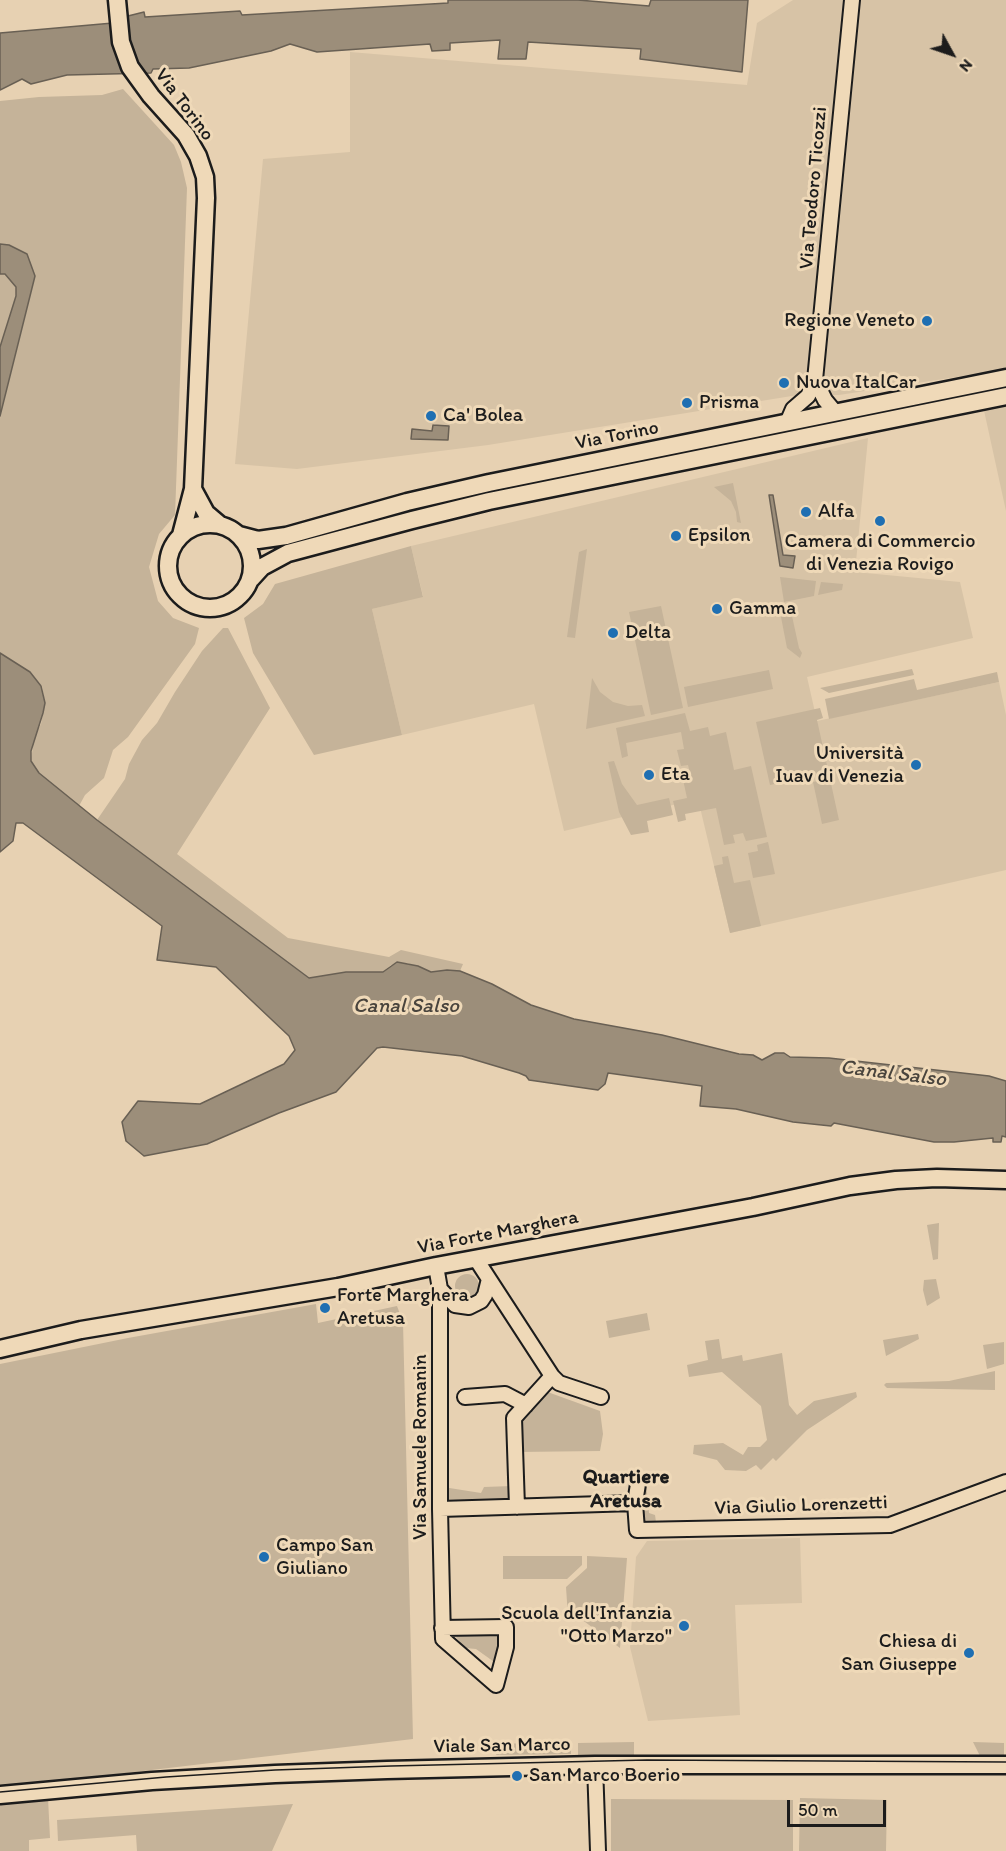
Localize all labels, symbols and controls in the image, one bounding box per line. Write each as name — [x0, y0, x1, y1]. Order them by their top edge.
north arrow — [922, 24, 982, 84]
text: N — [955, 56, 977, 76]
street label: Via Torino — [149, 64, 219, 146]
street label: Via Teodoro Ticozzi — [795, 106, 833, 270]
place label: Regione Veneto — [784, 309, 915, 333]
marker: Regione Veneto — [920, 314, 934, 328]
place label: Nuova ItalCar — [796, 371, 917, 395]
marker: Nuova ItalCar — [777, 376, 791, 390]
place label: Prisma — [699, 391, 759, 415]
marker: Prisma — [680, 396, 694, 410]
place label: Ca' Bolea — [443, 404, 523, 428]
marker: Ca' Bolea — [424, 409, 438, 423]
street label: Via Torino — [573, 416, 661, 456]
place label: Alfa — [818, 500, 854, 524]
marker: Alfa — [799, 505, 813, 519]
marker: Camera di Commercio di Venezia Rovigo — [873, 514, 887, 528]
place label: Epsilon — [688, 524, 751, 548]
marker: Epsilon — [669, 529, 683, 543]
place label: Camera di Commercio di Venezia Rovigo — [785, 530, 975, 577]
place label: Gamma — [729, 597, 796, 621]
marker: Gamma — [710, 602, 724, 616]
place label: Delta — [625, 621, 671, 645]
marker: Delta — [606, 626, 620, 640]
place label: Università Iuav di Venezia — [775, 742, 904, 789]
marker: Università Iuav di Venezia — [909, 758, 923, 772]
place label: Eta — [661, 763, 690, 787]
marker: Eta — [642, 768, 656, 782]
water label: Canal Salso — [353, 994, 459, 1020]
water label: Canal Salso — [839, 1055, 947, 1093]
street label: Via Forte Marghera — [416, 1206, 580, 1260]
place label: Forte Marghera Aretusa — [337, 1284, 469, 1331]
marker: Forte Marghera Aretusa — [318, 1301, 332, 1315]
street label: Via Samuele Romanin — [409, 1354, 433, 1540]
district label: Quartiere Aretusa — [582, 1465, 670, 1515]
street label: Via Giulio Lorenzetti — [714, 1491, 888, 1521]
place label: Campo San Giuliano — [276, 1534, 374, 1581]
marker: Campo San Giuliano — [257, 1550, 271, 1564]
place label: Scuola dell'Infanzia "Otto Marzo" — [501, 1602, 672, 1649]
marker: Scuola dell'Infanzia "Otto Marzo" — [677, 1619, 691, 1633]
place label: Chiesa di San Giuseppe — [841, 1630, 957, 1677]
marker: Chiesa di San Giuseppe — [962, 1646, 976, 1660]
street label: Viale San Marco — [433, 1733, 571, 1759]
place label: San Marco Boerio — [529, 1764, 680, 1788]
marker: San Marco Boerio — [510, 1769, 524, 1783]
scale bar — [790, 1788, 889, 1826]
text: 50 m — [798, 1799, 838, 1821]

